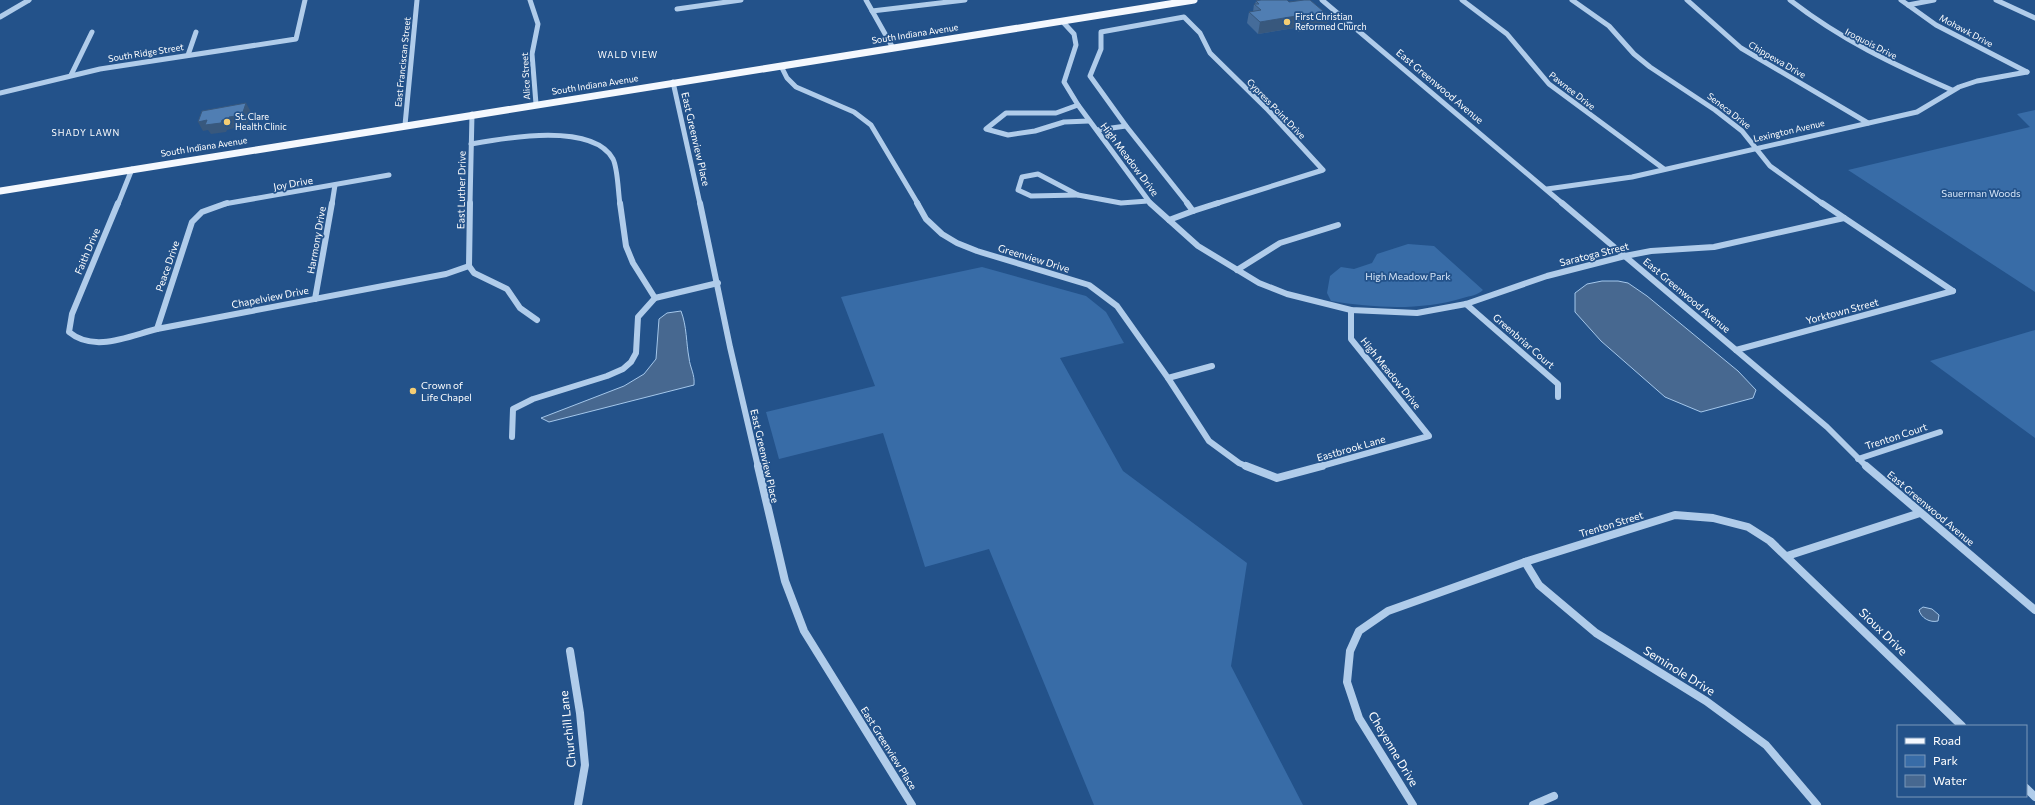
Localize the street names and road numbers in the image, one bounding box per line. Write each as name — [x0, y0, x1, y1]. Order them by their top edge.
street label: Mohawk Drive — [1937, 12, 1995, 49]
street label: East Franciscan Street — [392, 16, 413, 107]
street label: South Indiana Avenue — [871, 21, 959, 46]
street label: Iroquois Drive — [1843, 26, 1899, 61]
street label: Chippewa Drive — [1747, 39, 1808, 81]
street label: South Ridge Street — [107, 41, 185, 64]
street label: East Greenwood Avenue — [1394, 46, 1486, 126]
street label: Alice Street — [519, 52, 532, 100]
street label: Pawnee Drive — [1547, 69, 1598, 112]
street label: South Indiana Avenue — [551, 72, 639, 97]
street label: Cypress Point Drive — [1245, 76, 1308, 141]
street label: Seneca Drive — [1705, 90, 1754, 131]
street label: East Greenview Place — [679, 91, 713, 187]
street label: Lexington Avenue — [1752, 117, 1826, 144]
street label: High Meadow Drive — [1098, 120, 1162, 198]
street label: South Indiana Avenue — [160, 134, 248, 159]
street label: East Luther Drive — [454, 151, 468, 229]
street label: Joy Drive — [272, 174, 314, 192]
street label: Harmony Drive — [304, 205, 328, 275]
street label: Faith Drive — [72, 226, 102, 276]
street label: Peace Drive — [153, 239, 181, 293]
street label: Saratoga Street — [1558, 240, 1630, 268]
street label: Greenview Drive — [997, 241, 1071, 275]
street label: East Greenwood Avenue — [1641, 255, 1733, 335]
street label: Chapelview Drive — [230, 284, 310, 310]
street label: Yorktown Street — [1804, 296, 1880, 326]
street label: Greenbriar Court — [1491, 311, 1557, 371]
street label: High Meadow Drive — [1358, 335, 1424, 411]
street label: East Greenview Place — [748, 408, 782, 504]
street label: Trenton Court — [1863, 420, 1929, 452]
street label: Eastbrook Lane — [1315, 432, 1387, 464]
street label: East Greenwood Avenue — [1885, 468, 1977, 548]
street label: Trenton Street — [1578, 509, 1644, 539]
street label: Sioux Drive — [1857, 605, 1911, 658]
street label: Seminole Drive — [1641, 643, 1718, 698]
street label: Churchill Lane — [556, 690, 578, 768]
street label: East Greenview Place — [858, 704, 920, 792]
street label: Cheyenne Drive — [1366, 708, 1422, 789]

